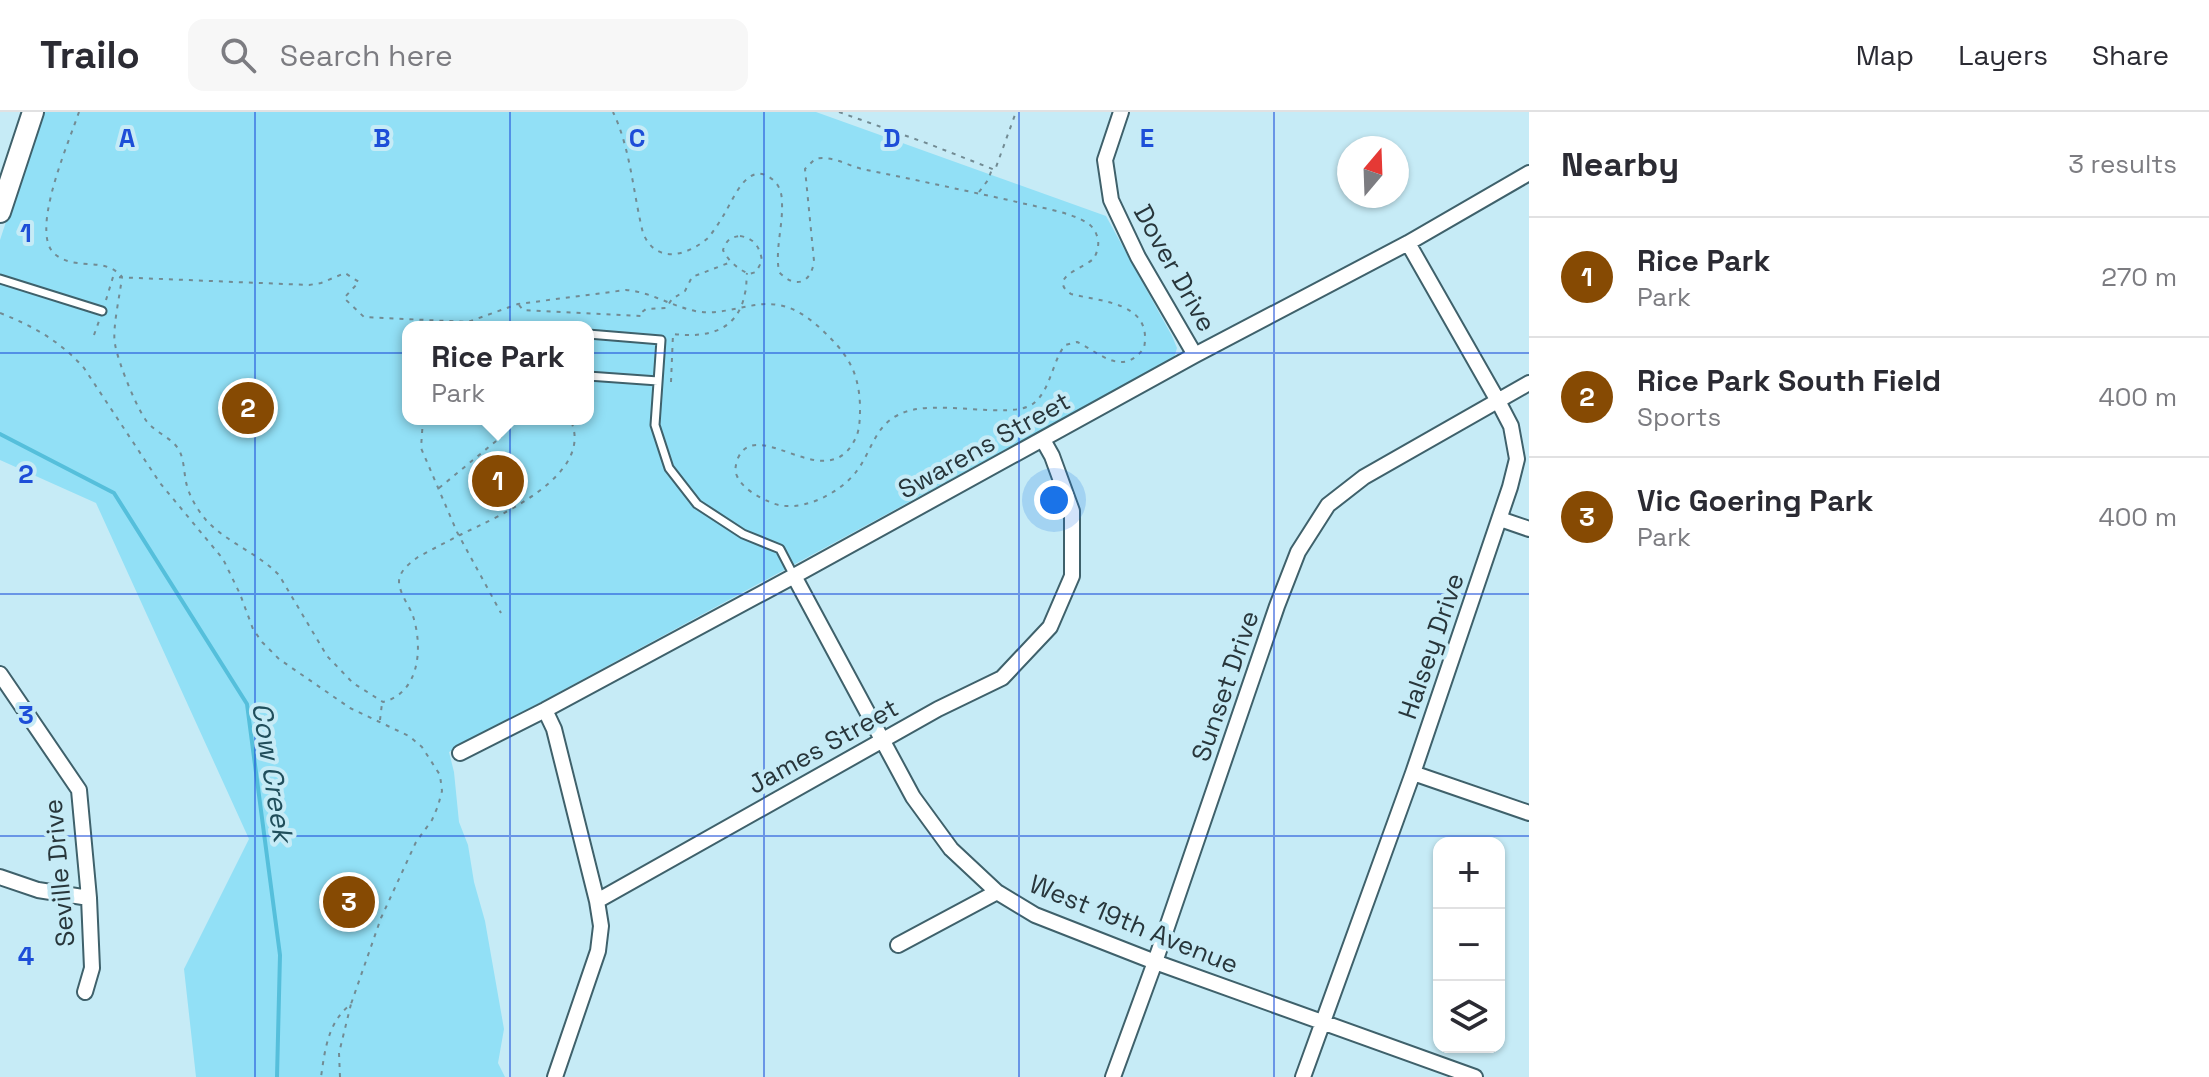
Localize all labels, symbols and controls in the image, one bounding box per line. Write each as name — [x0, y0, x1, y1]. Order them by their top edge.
search box — [188, 19, 748, 91]
text: Trailo — [40, 31, 140, 79]
icon: search — [216, 33, 260, 77]
text: Search here — [280, 36, 453, 75]
text: Map — [1856, 37, 1914, 73]
text: Layers — [1958, 37, 2048, 73]
text: Share — [2092, 37, 2169, 73]
text: A — [119, 121, 136, 155]
text: B — [373, 121, 391, 155]
text: C — [629, 121, 645, 155]
text: D — [883, 121, 901, 155]
text: E — [1140, 121, 1154, 155]
north arrow — [1337, 136, 1409, 208]
text: Nearby — [1561, 143, 1679, 186]
text: 3 results — [2068, 147, 2177, 181]
street label: Dover Drive — [1126, 198, 1224, 338]
text: 1 — [20, 216, 32, 250]
text: Rice Park — [1637, 241, 1770, 280]
text: 1 — [1581, 260, 1593, 294]
text: 270 m — [2101, 260, 2177, 294]
text: Park — [1637, 280, 1691, 314]
popup — [402, 321, 594, 425]
text: Rice Park — [431, 337, 565, 376]
text: Rice Park South Field — [1637, 361, 1941, 400]
text: Park — [431, 376, 485, 410]
pin: 2 — [222, 378, 274, 438]
text: 2 — [1579, 380, 1595, 414]
text: 400 m — [2098, 380, 2177, 414]
street label: Swarens Street — [892, 384, 1076, 506]
text: Sports — [1637, 400, 1721, 434]
pin: 1 — [472, 451, 524, 511]
text: 2 — [18, 457, 34, 491]
your location — [1034, 480, 1074, 520]
text: Vic Goering Park — [1637, 481, 1873, 520]
text: 3 — [1579, 500, 1595, 534]
text: 400 m — [2098, 500, 2177, 534]
text: Park — [1637, 520, 1691, 554]
street label: Halsey Drive — [1390, 568, 1472, 724]
street label: Sunset Drive — [1183, 606, 1267, 766]
street label: James Street — [742, 691, 904, 801]
text: 3 — [18, 698, 34, 732]
water label: Cow Creek — [244, 700, 302, 847]
street label: Seville Drive — [36, 798, 82, 948]
map controls — [1433, 837, 1505, 1053]
button: + — [1433, 837, 1505, 909]
street label: West 19th Avenue — [1024, 867, 1244, 981]
pin: 3 — [323, 872, 375, 932]
button: − — [1433, 909, 1505, 981]
text: 4 — [18, 939, 34, 973]
button: layers — [1433, 981, 1505, 1053]

